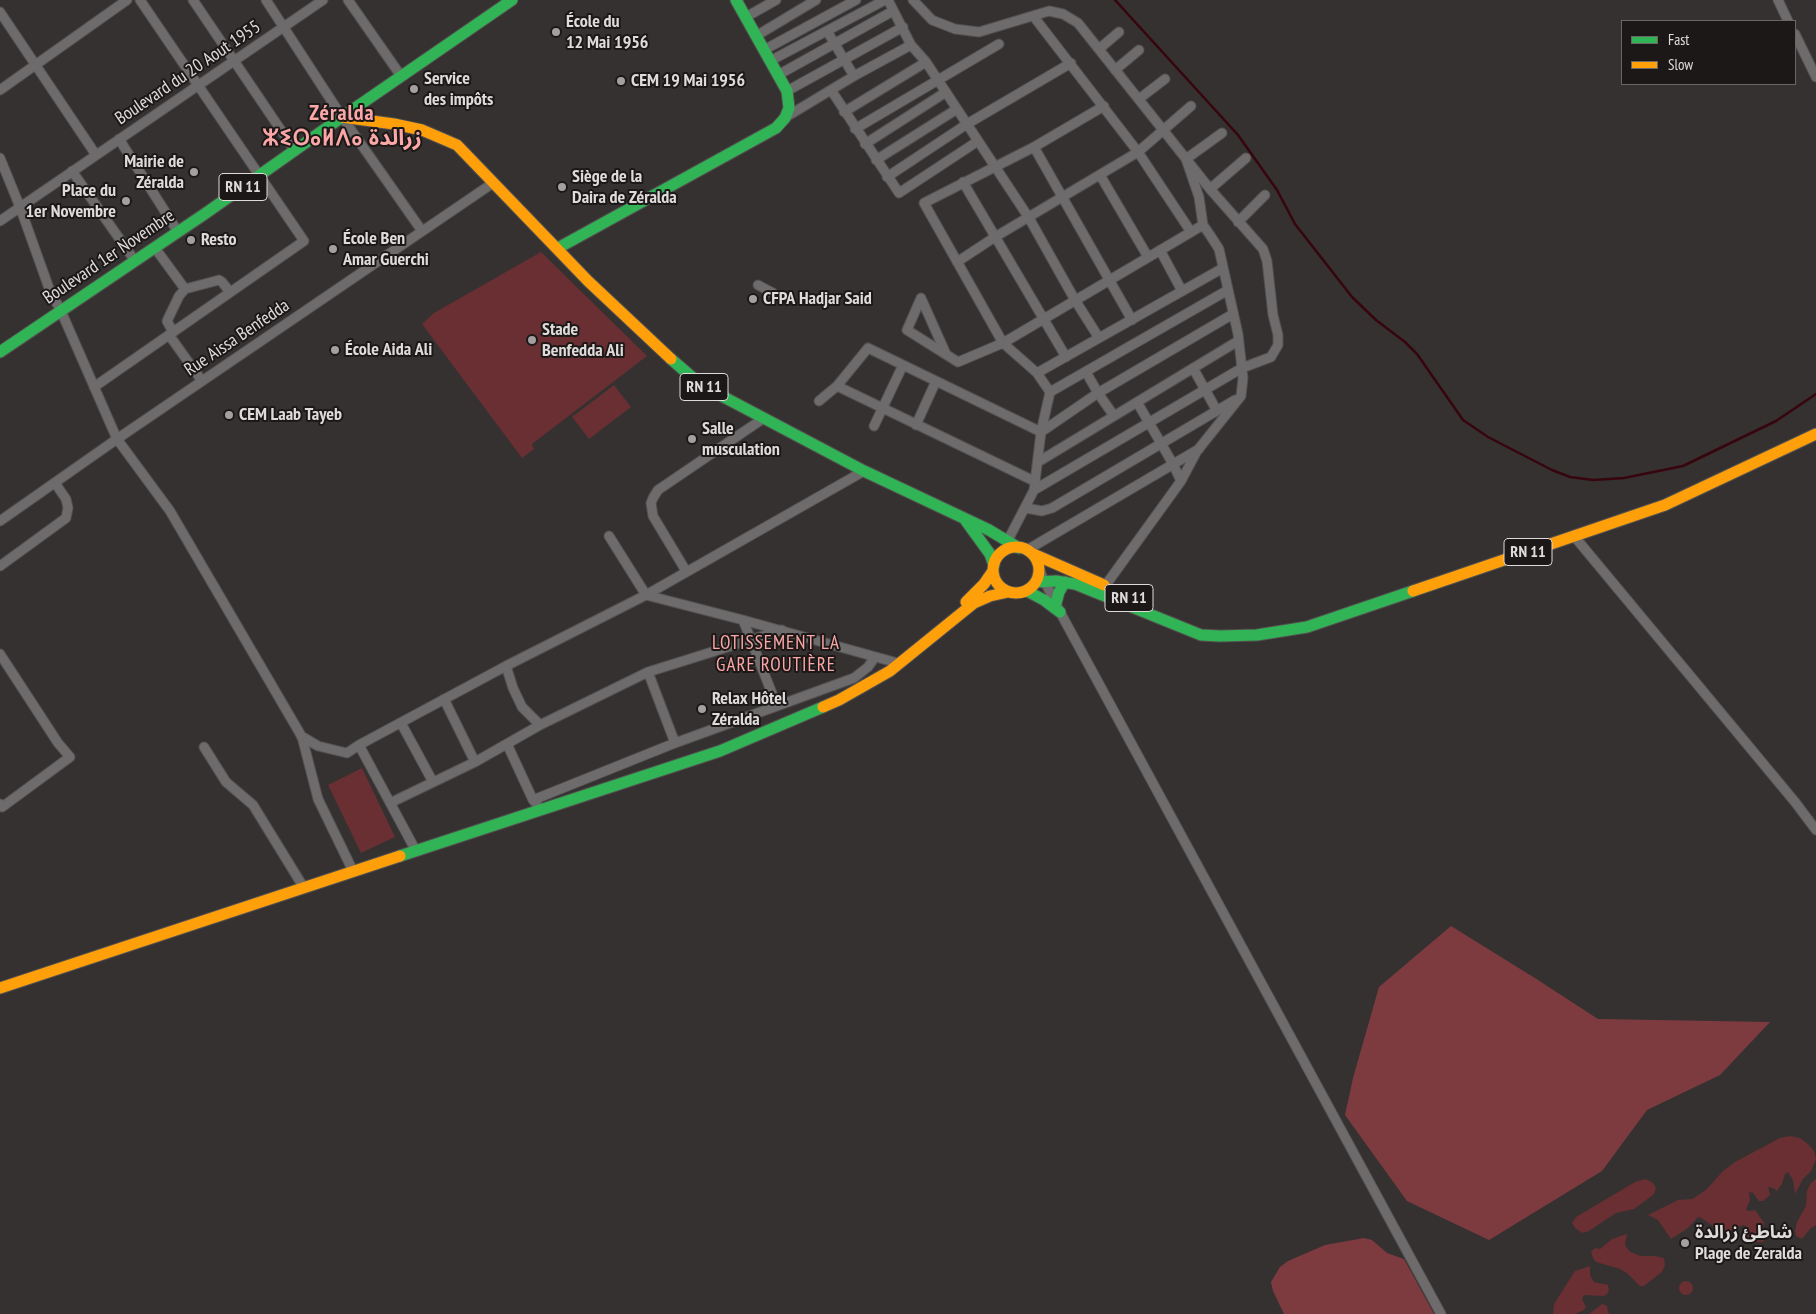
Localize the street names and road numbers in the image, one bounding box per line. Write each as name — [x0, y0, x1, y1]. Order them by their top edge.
street label: Boulevard du 20 Aout 1955 — [111, 16, 265, 130]
road number: RN 11 — [219, 173, 267, 200]
street label: Boulevard 1er Novembre — [39, 205, 179, 309]
street label: Rue Aissa Benfedda — [180, 295, 294, 381]
road number: RN 11 — [680, 374, 728, 401]
road number: RN 11 — [1504, 538, 1552, 566]
road number: RN 11 — [1105, 584, 1153, 612]

